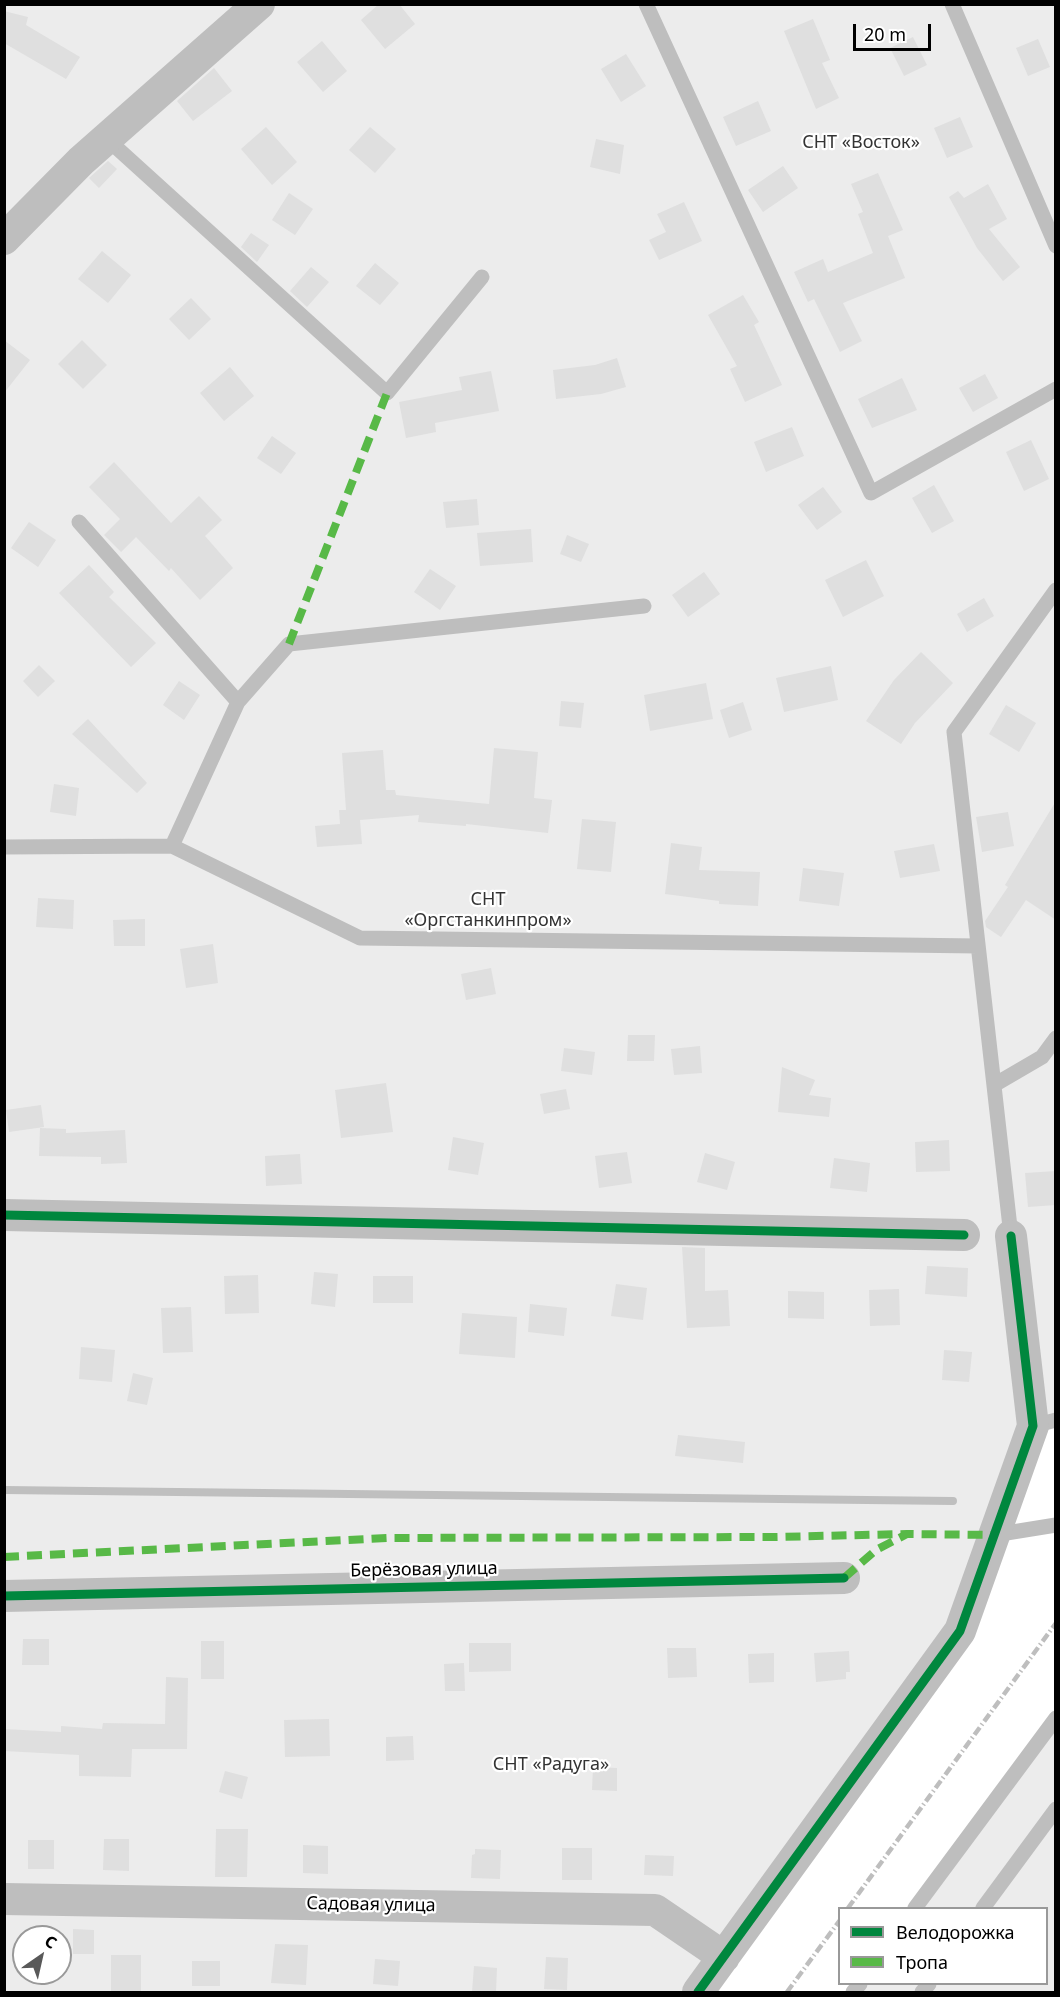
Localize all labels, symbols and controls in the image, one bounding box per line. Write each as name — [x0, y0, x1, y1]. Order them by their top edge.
scale bar — [856, 12, 934, 50]
text: 20 m — [864, 22, 906, 46]
park label: СНТ «Восток» — [802, 132, 920, 154]
park label: СНТ «Оргстанкинпром» — [404, 889, 572, 932]
street label: Берёзовая улица — [350, 1558, 498, 1582]
park label: СНТ «Радуга» — [493, 1754, 609, 1776]
street label: Садовая улица — [306, 1893, 436, 1917]
legend — [838, 1907, 1048, 1985]
text: Велодорожка — [896, 1920, 1014, 1944]
north arrow — [12, 1925, 72, 1985]
text: С — [41, 1930, 61, 1954]
text: Тропа — [896, 1950, 948, 1974]

